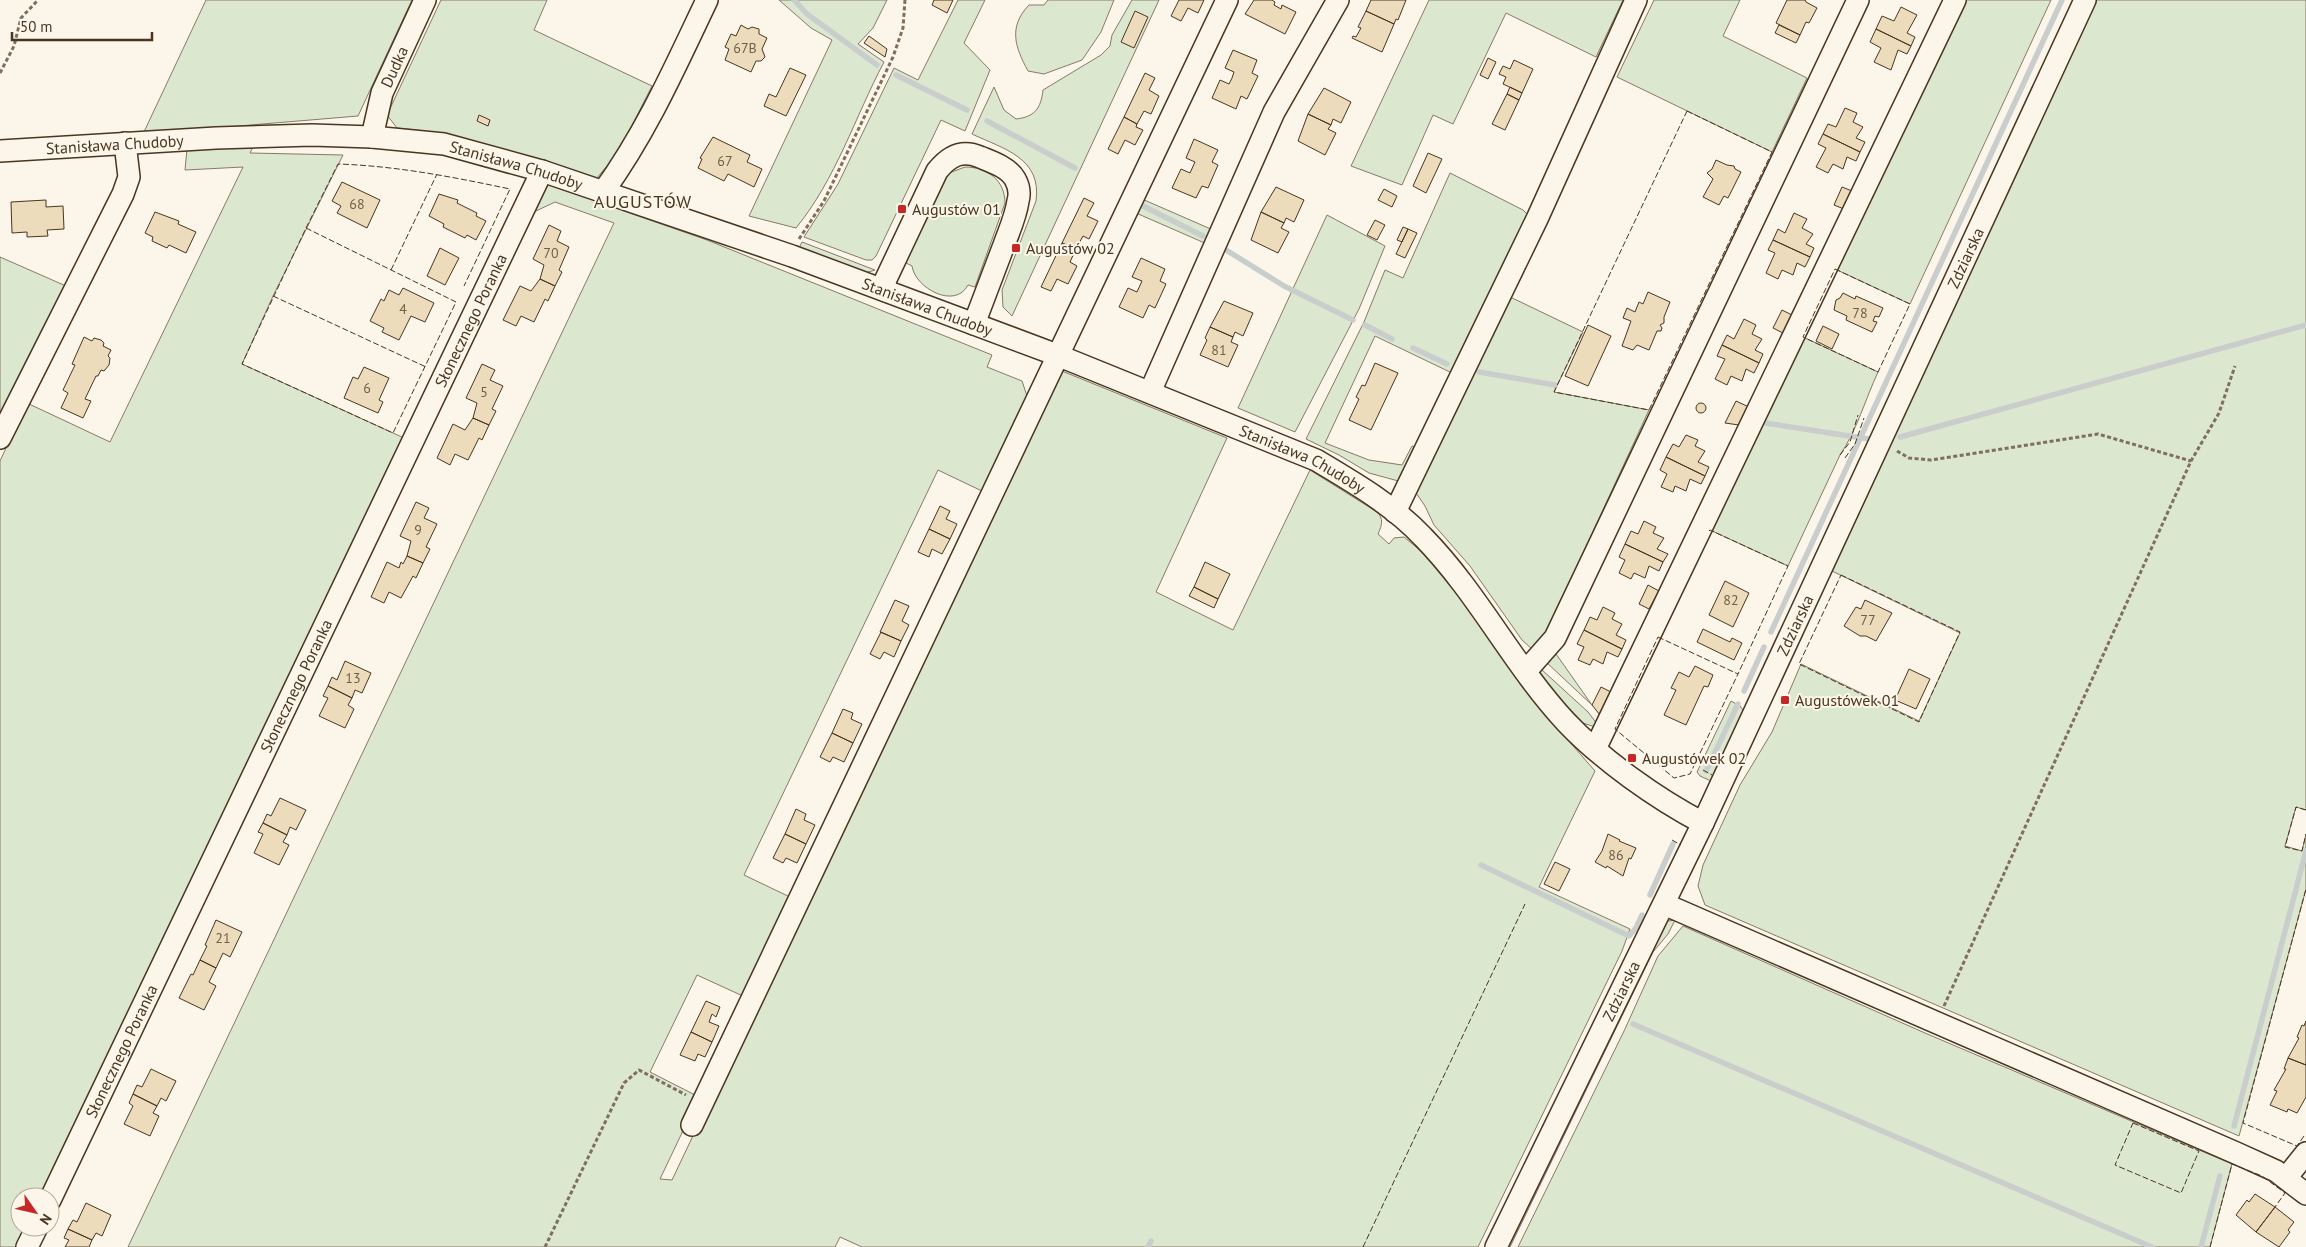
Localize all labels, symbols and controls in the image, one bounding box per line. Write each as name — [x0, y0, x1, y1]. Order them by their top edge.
scale bar — [12, 10, 152, 42]
text: 50 m — [20, 17, 53, 36]
house number: 67B — [733, 39, 757, 57]
street label: Dudka — [376, 43, 412, 91]
street label: Stanisława Chudoby — [45, 130, 185, 158]
street label: Stanisława Chudoby — [447, 136, 586, 194]
house number: 67 — [717, 152, 733, 170]
district label: AUGUSTÓW — [594, 190, 692, 213]
house number: 68 — [349, 195, 365, 213]
place label: Augustów 01 — [912, 199, 1001, 219]
marker: Augustów 01 — [896, 203, 908, 215]
street label: Zdziarska — [1943, 224, 1988, 291]
place label: Augustów 02 — [1026, 238, 1115, 258]
marker: Augustów 02 — [1010, 242, 1022, 254]
house number: 70 — [543, 244, 559, 262]
street label: Słonecznego Poranka — [430, 250, 511, 390]
street label: Stanisława Chudoby — [859, 273, 996, 340]
house number: 4 — [399, 300, 407, 318]
house number: 78 — [1852, 304, 1868, 322]
house number: 81 — [1211, 341, 1227, 359]
house number: 6 — [363, 379, 371, 397]
house number: 5 — [480, 383, 488, 401]
street label: Stanisława Chudoby — [1236, 420, 1370, 498]
house number: 9 — [414, 521, 422, 539]
house number: 82 — [1723, 591, 1739, 609]
street label: Zdziarska — [1772, 592, 1818, 659]
house number: 77 — [1860, 611, 1876, 629]
street label: Słonecznego Poranka — [255, 616, 336, 756]
house number: 13 — [345, 669, 361, 687]
place label: Augustówek 01 — [1795, 690, 1899, 710]
marker: Augustówek 01 — [1779, 694, 1791, 706]
place label: Augustówek 02 — [1642, 748, 1746, 768]
marker: Augustówek 02 — [1626, 752, 1638, 764]
house number: 86 — [1608, 846, 1624, 864]
house number: 21 — [215, 929, 231, 947]
street label: Zdziarska — [1598, 958, 1644, 1024]
street label: Słonecznego Poranka — [81, 981, 162, 1121]
north arrow — [10, 1187, 60, 1237]
text: N — [36, 1210, 56, 1228]

